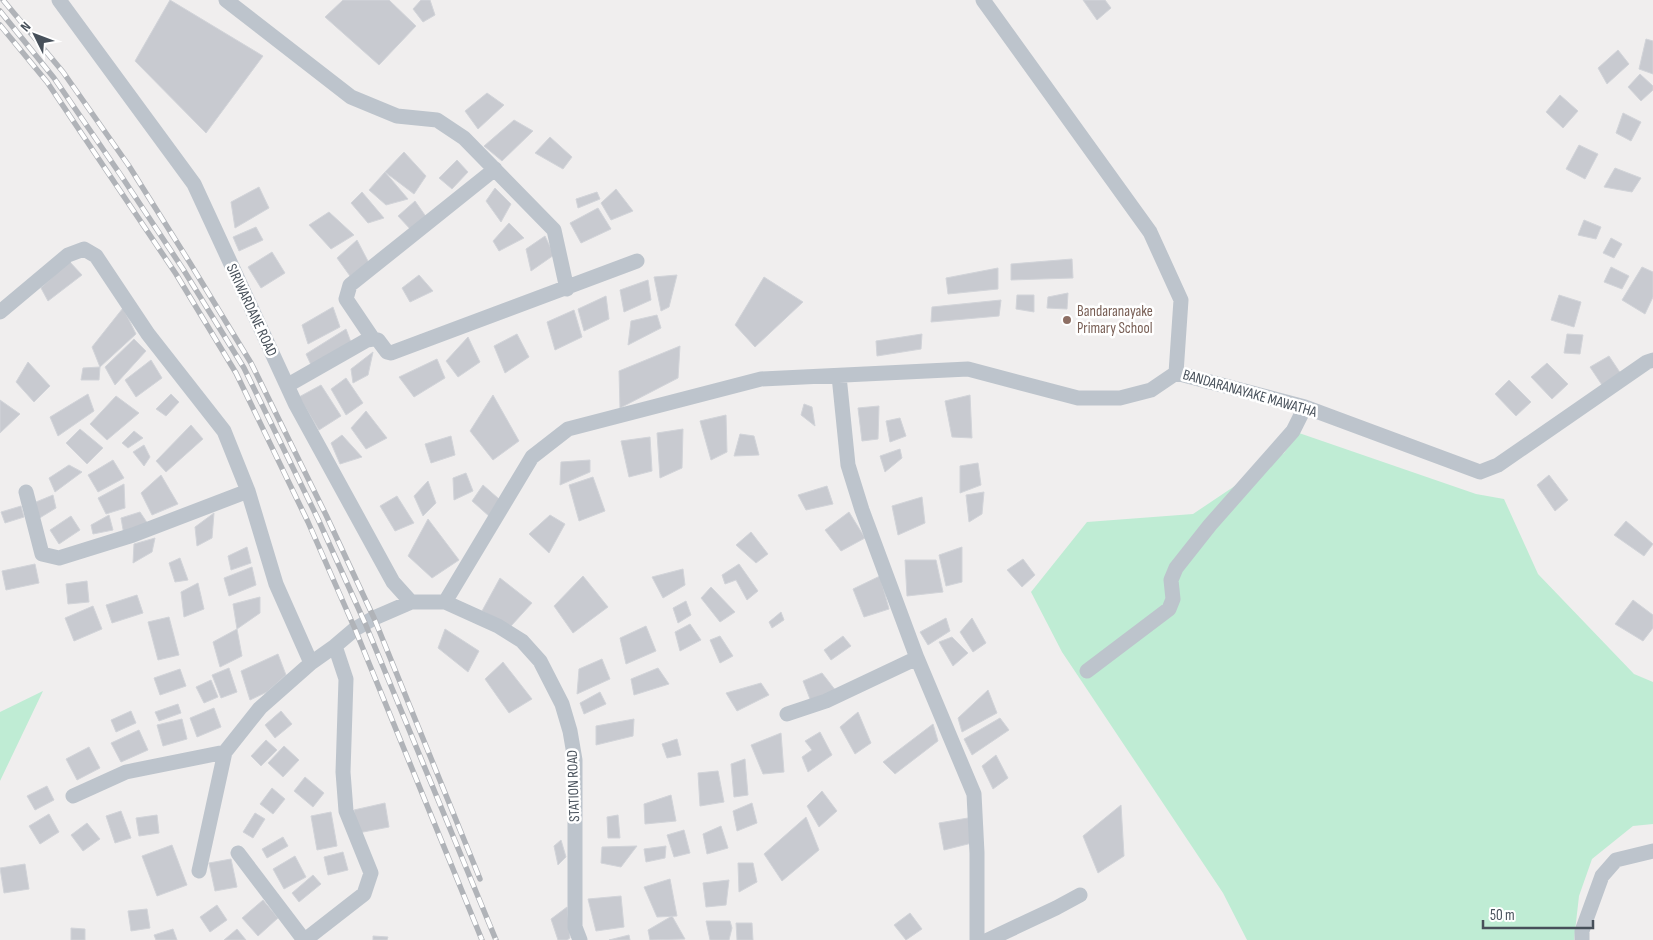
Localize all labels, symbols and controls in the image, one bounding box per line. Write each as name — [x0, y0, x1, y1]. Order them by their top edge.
north arrow — [10, 10, 60, 60]
text: N — [17, 18, 35, 35]
street label: SIRIWARDANE ROAD — [222, 261, 281, 360]
place label: Bandaranayake Primary School — [1077, 302, 1153, 338]
marker: Bandaranayake Primary School — [1061, 314, 1073, 326]
street label: BANDARANAYAKE MAWATHA — [1181, 365, 1320, 422]
street label: STATION ROAD — [563, 750, 584, 822]
scale bar — [1483, 898, 1593, 930]
text: 50 m — [1490, 906, 1515, 925]

